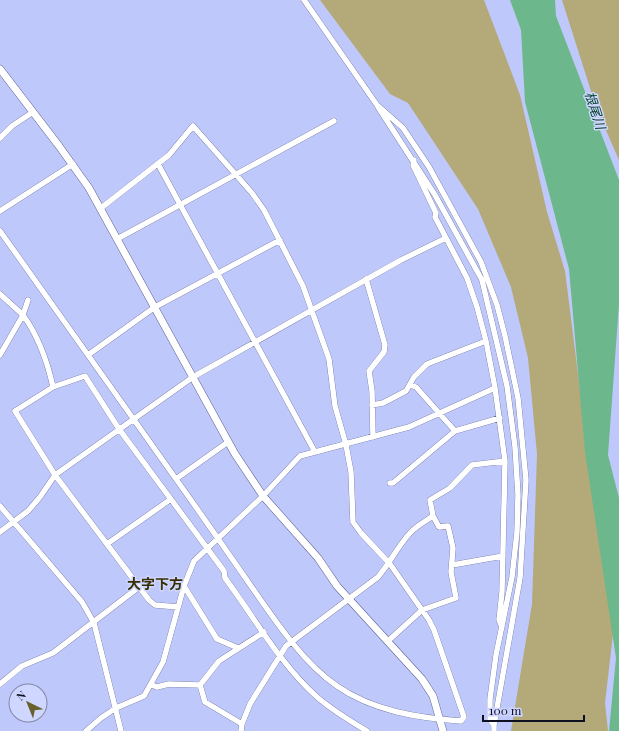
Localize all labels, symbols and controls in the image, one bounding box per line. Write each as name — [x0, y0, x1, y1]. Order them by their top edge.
water label: 根尾川 — [582, 89, 611, 133]
district label: 大字下方 — [127, 574, 183, 593]
north arrow — [8, 683, 48, 723]
text: N — [13, 687, 29, 704]
scale bar — [483, 697, 584, 723]
text: 100 m — [489, 702, 522, 718]

